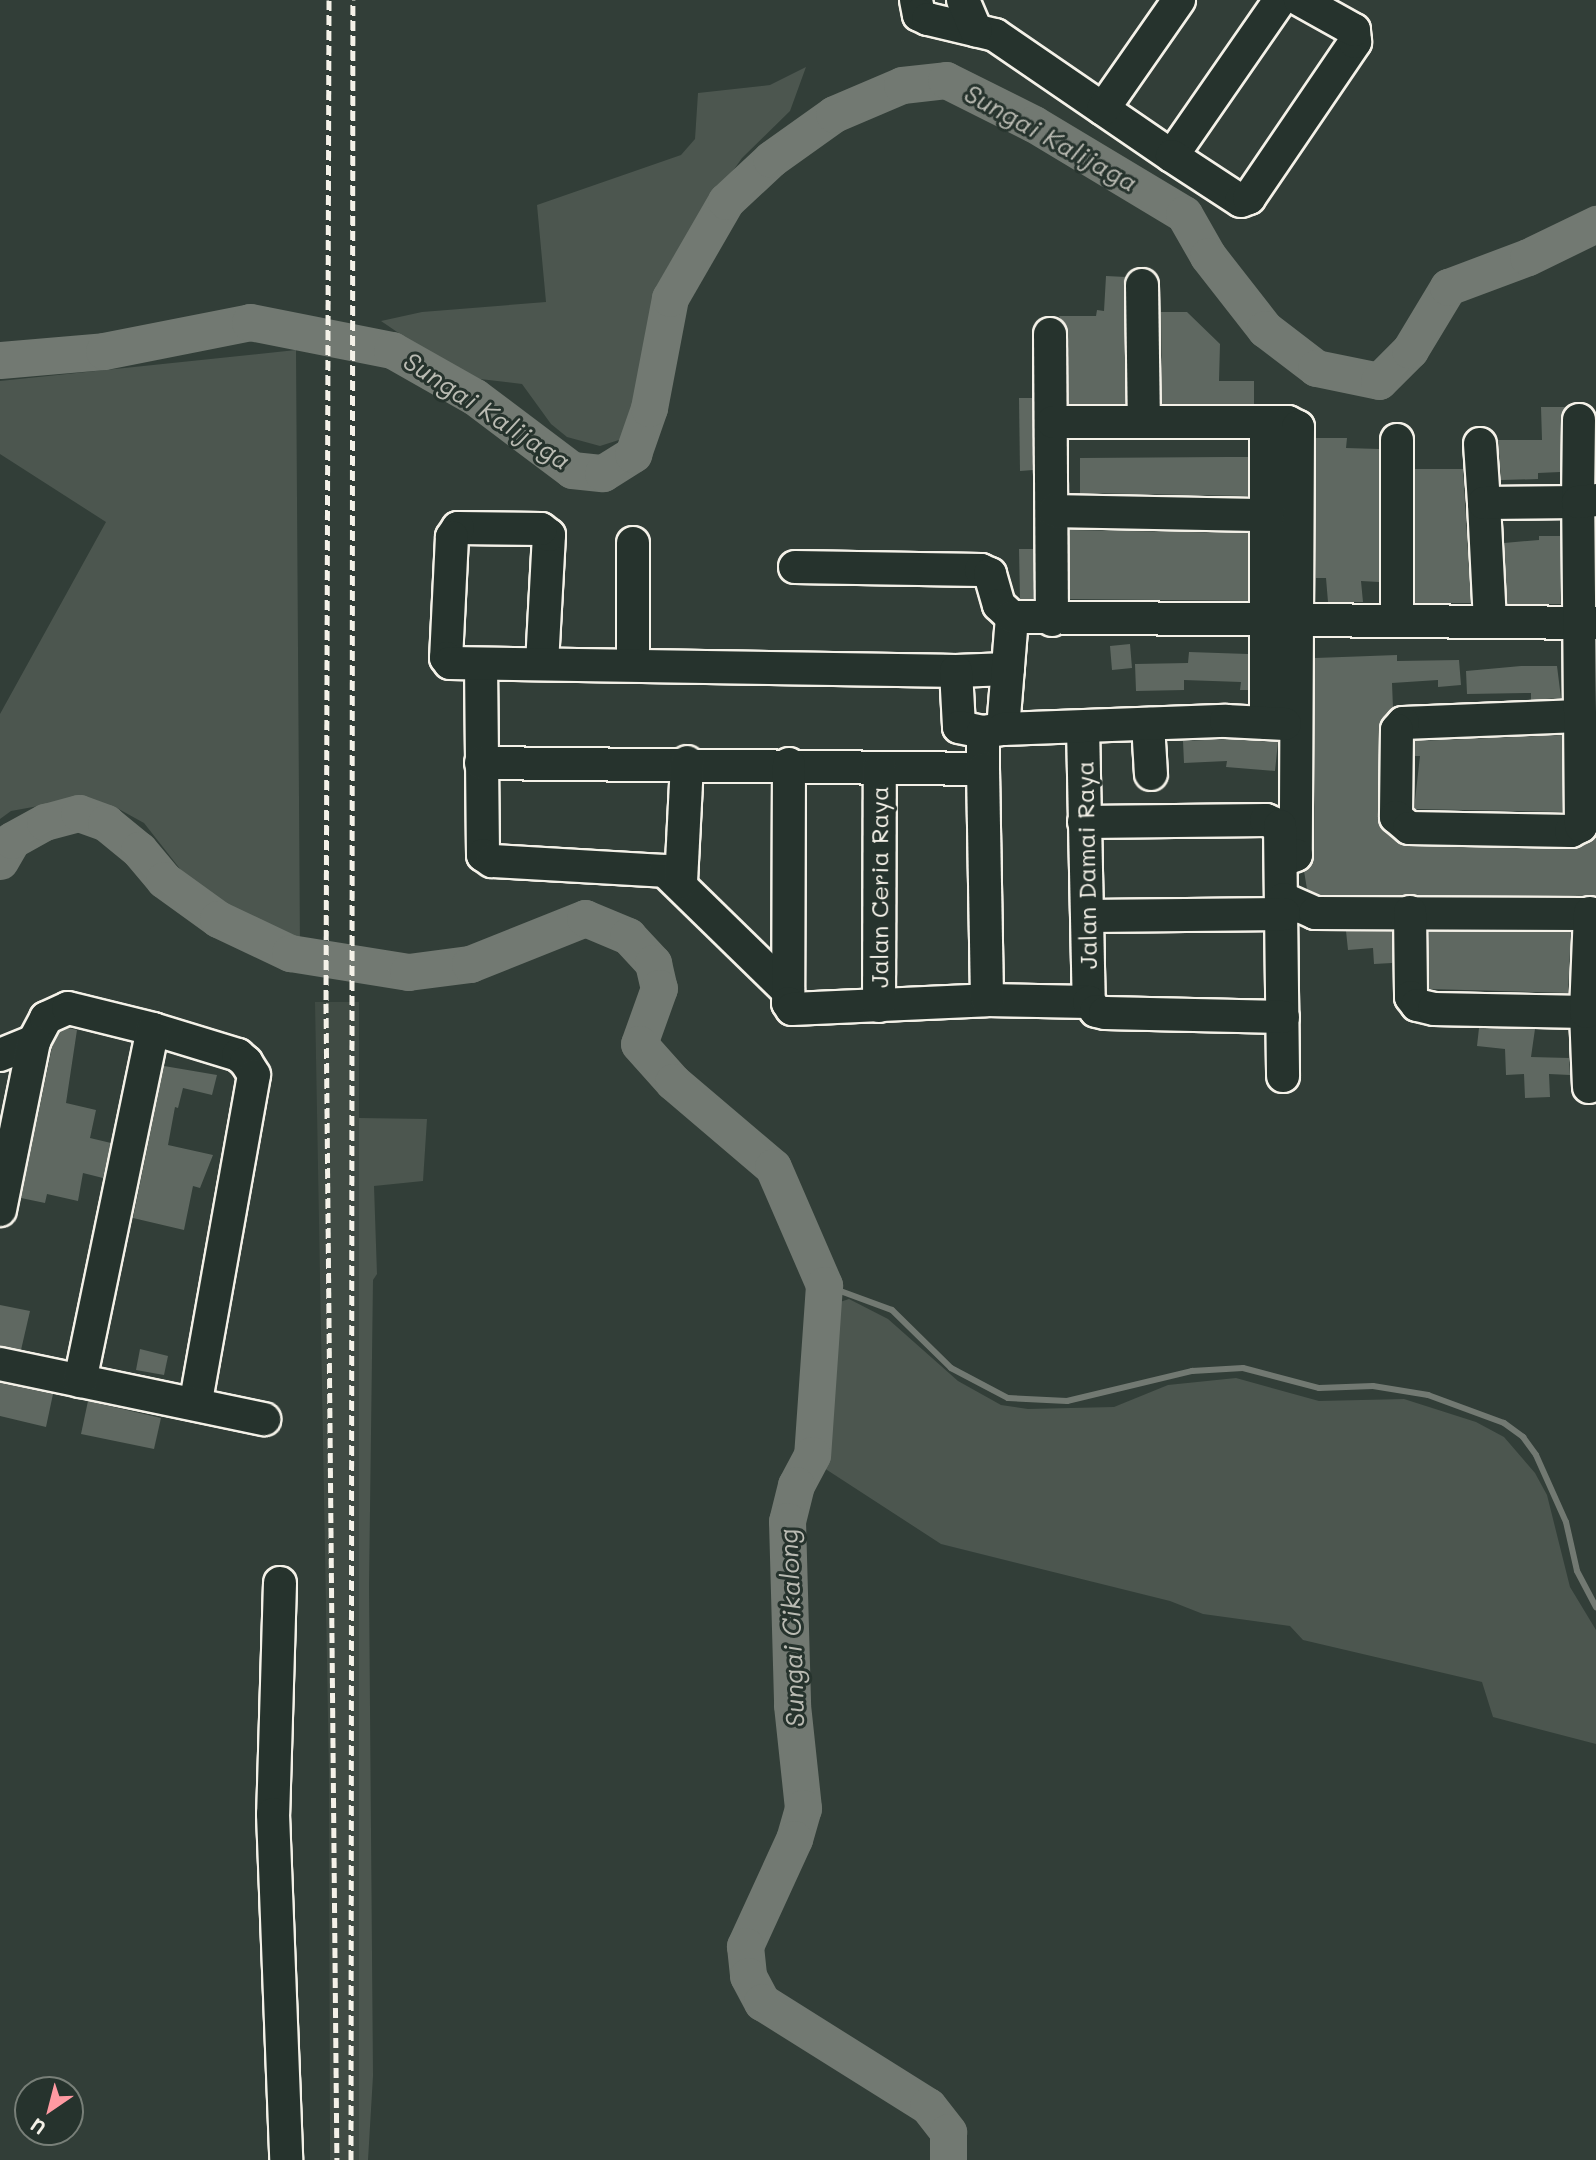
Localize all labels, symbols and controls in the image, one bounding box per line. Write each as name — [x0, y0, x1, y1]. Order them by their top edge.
water label: Sungai Kalijaga — [959, 77, 1143, 199]
water label: Sungai Kalijaga — [397, 345, 577, 477]
street label: Jalan Damai Raya — [1070, 761, 1102, 969]
street label: Jalan Ceria Raya — [865, 786, 893, 988]
water label: Sungai Cikalong — [773, 1528, 811, 1728]
north arrow — [14, 2076, 84, 2146]
text: U — [25, 2113, 50, 2141]

